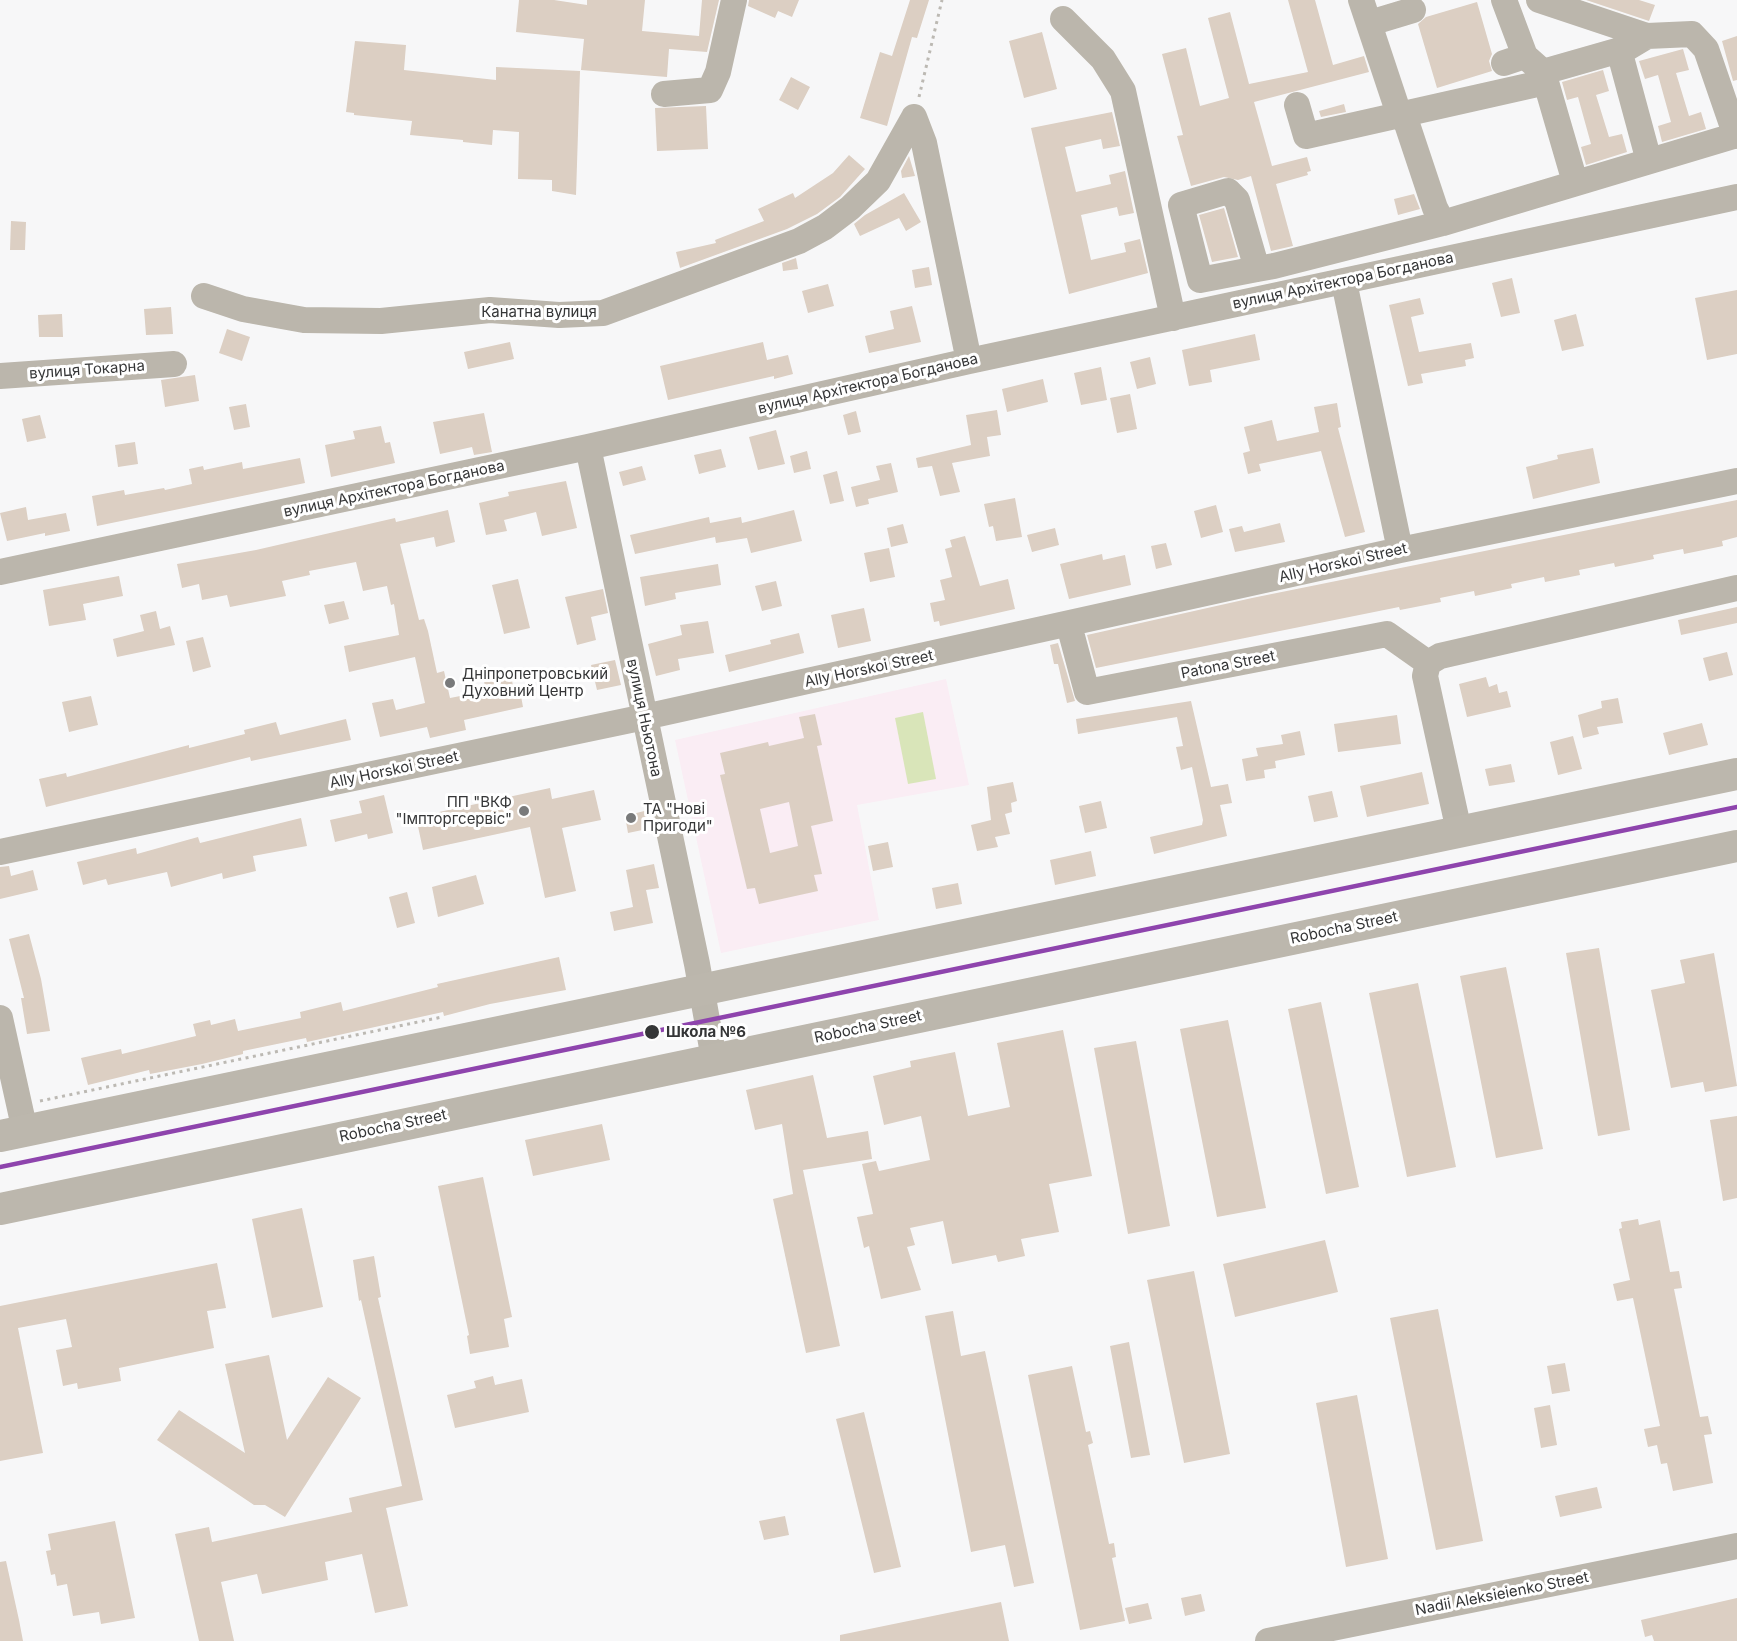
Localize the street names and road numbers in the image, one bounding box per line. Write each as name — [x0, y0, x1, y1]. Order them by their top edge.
street label: вулиця Архітектора Богданова — [1231, 249, 1455, 313]
street label: Канатна вулиця — [481, 303, 597, 321]
street label: вулиця Архітектора Богданова — [756, 350, 980, 418]
street label: вулиця Токарна — [29, 357, 145, 383]
street label: вулиця Архітектора Богданова — [282, 457, 506, 521]
street label: Ally Horskoi Street — [1277, 539, 1409, 587]
street label: Ally Horskoi Street — [803, 647, 935, 691]
street label: Patona Street — [1179, 647, 1277, 683]
street label: вулиця Ньютона — [623, 657, 665, 779]
street label: Ally Horskoi Street — [328, 748, 460, 792]
street label: Robocha Street — [1289, 908, 1399, 948]
street label: Robocha Street — [813, 1007, 923, 1047]
street label: Robocha Street — [338, 1106, 448, 1146]
street label: Nadii Aleksieienko Street — [1414, 1568, 1590, 1620]

